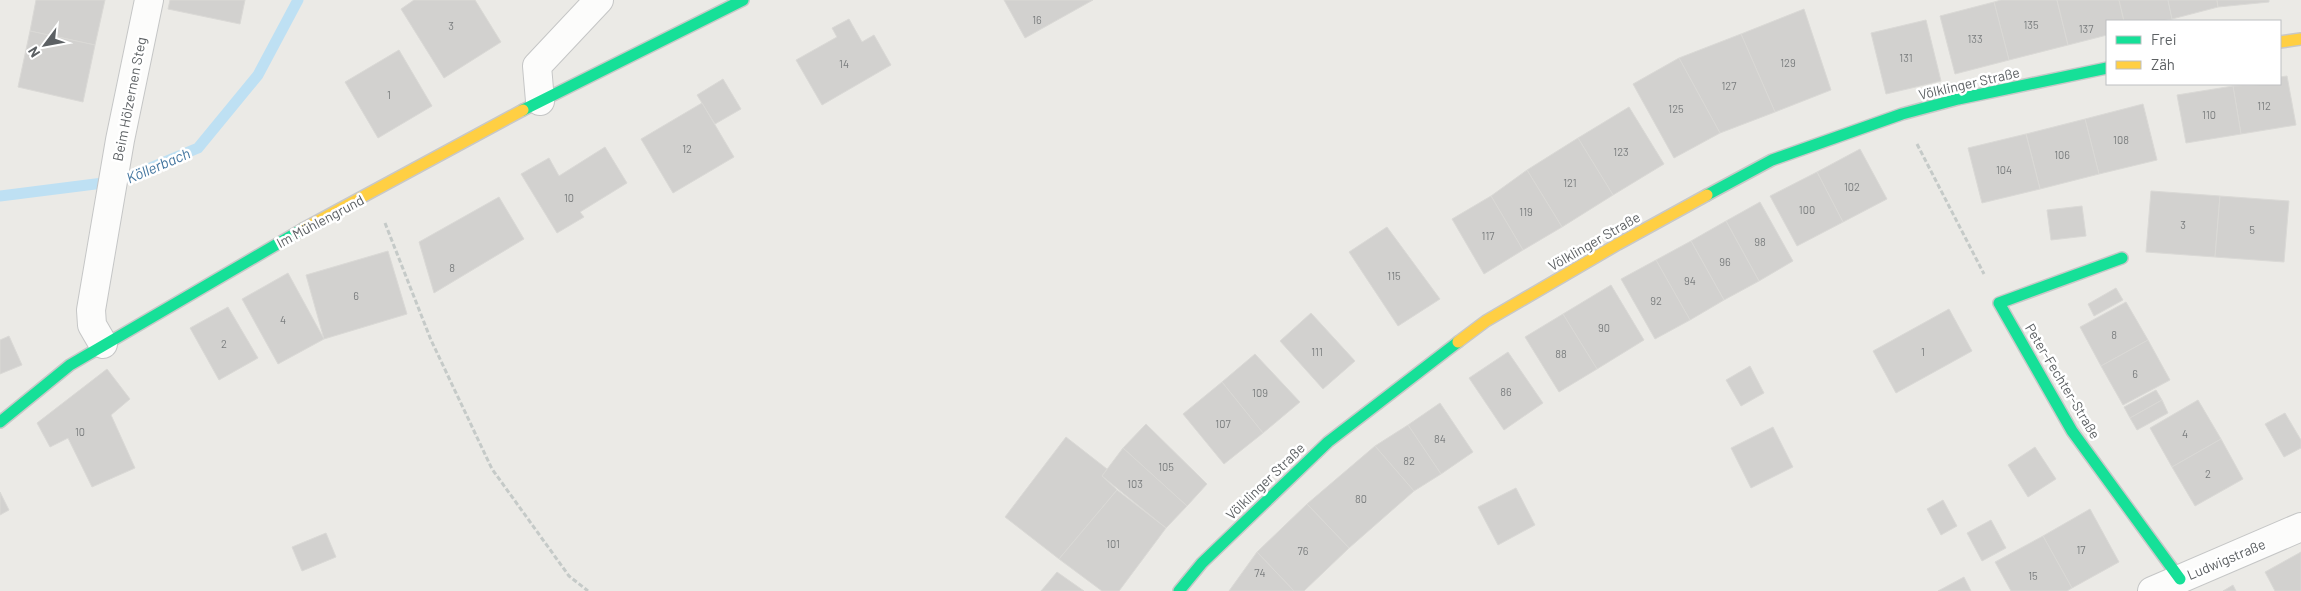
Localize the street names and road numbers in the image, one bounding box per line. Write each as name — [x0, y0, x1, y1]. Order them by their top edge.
street label: Beim Hölzernen Steg — [109, 35, 149, 163]
street label: Völklinger Straße — [1917, 63, 2021, 103]
street label: Im Mühlengrund — [273, 191, 367, 251]
street label: Völklinger Straße — [1545, 208, 1643, 274]
street label: Peter-Fechter-Straße — [2022, 320, 2104, 442]
street label: Völklinger Straße — [1222, 439, 1308, 523]
street label: Ludwigstraße — [2184, 535, 2268, 583]

